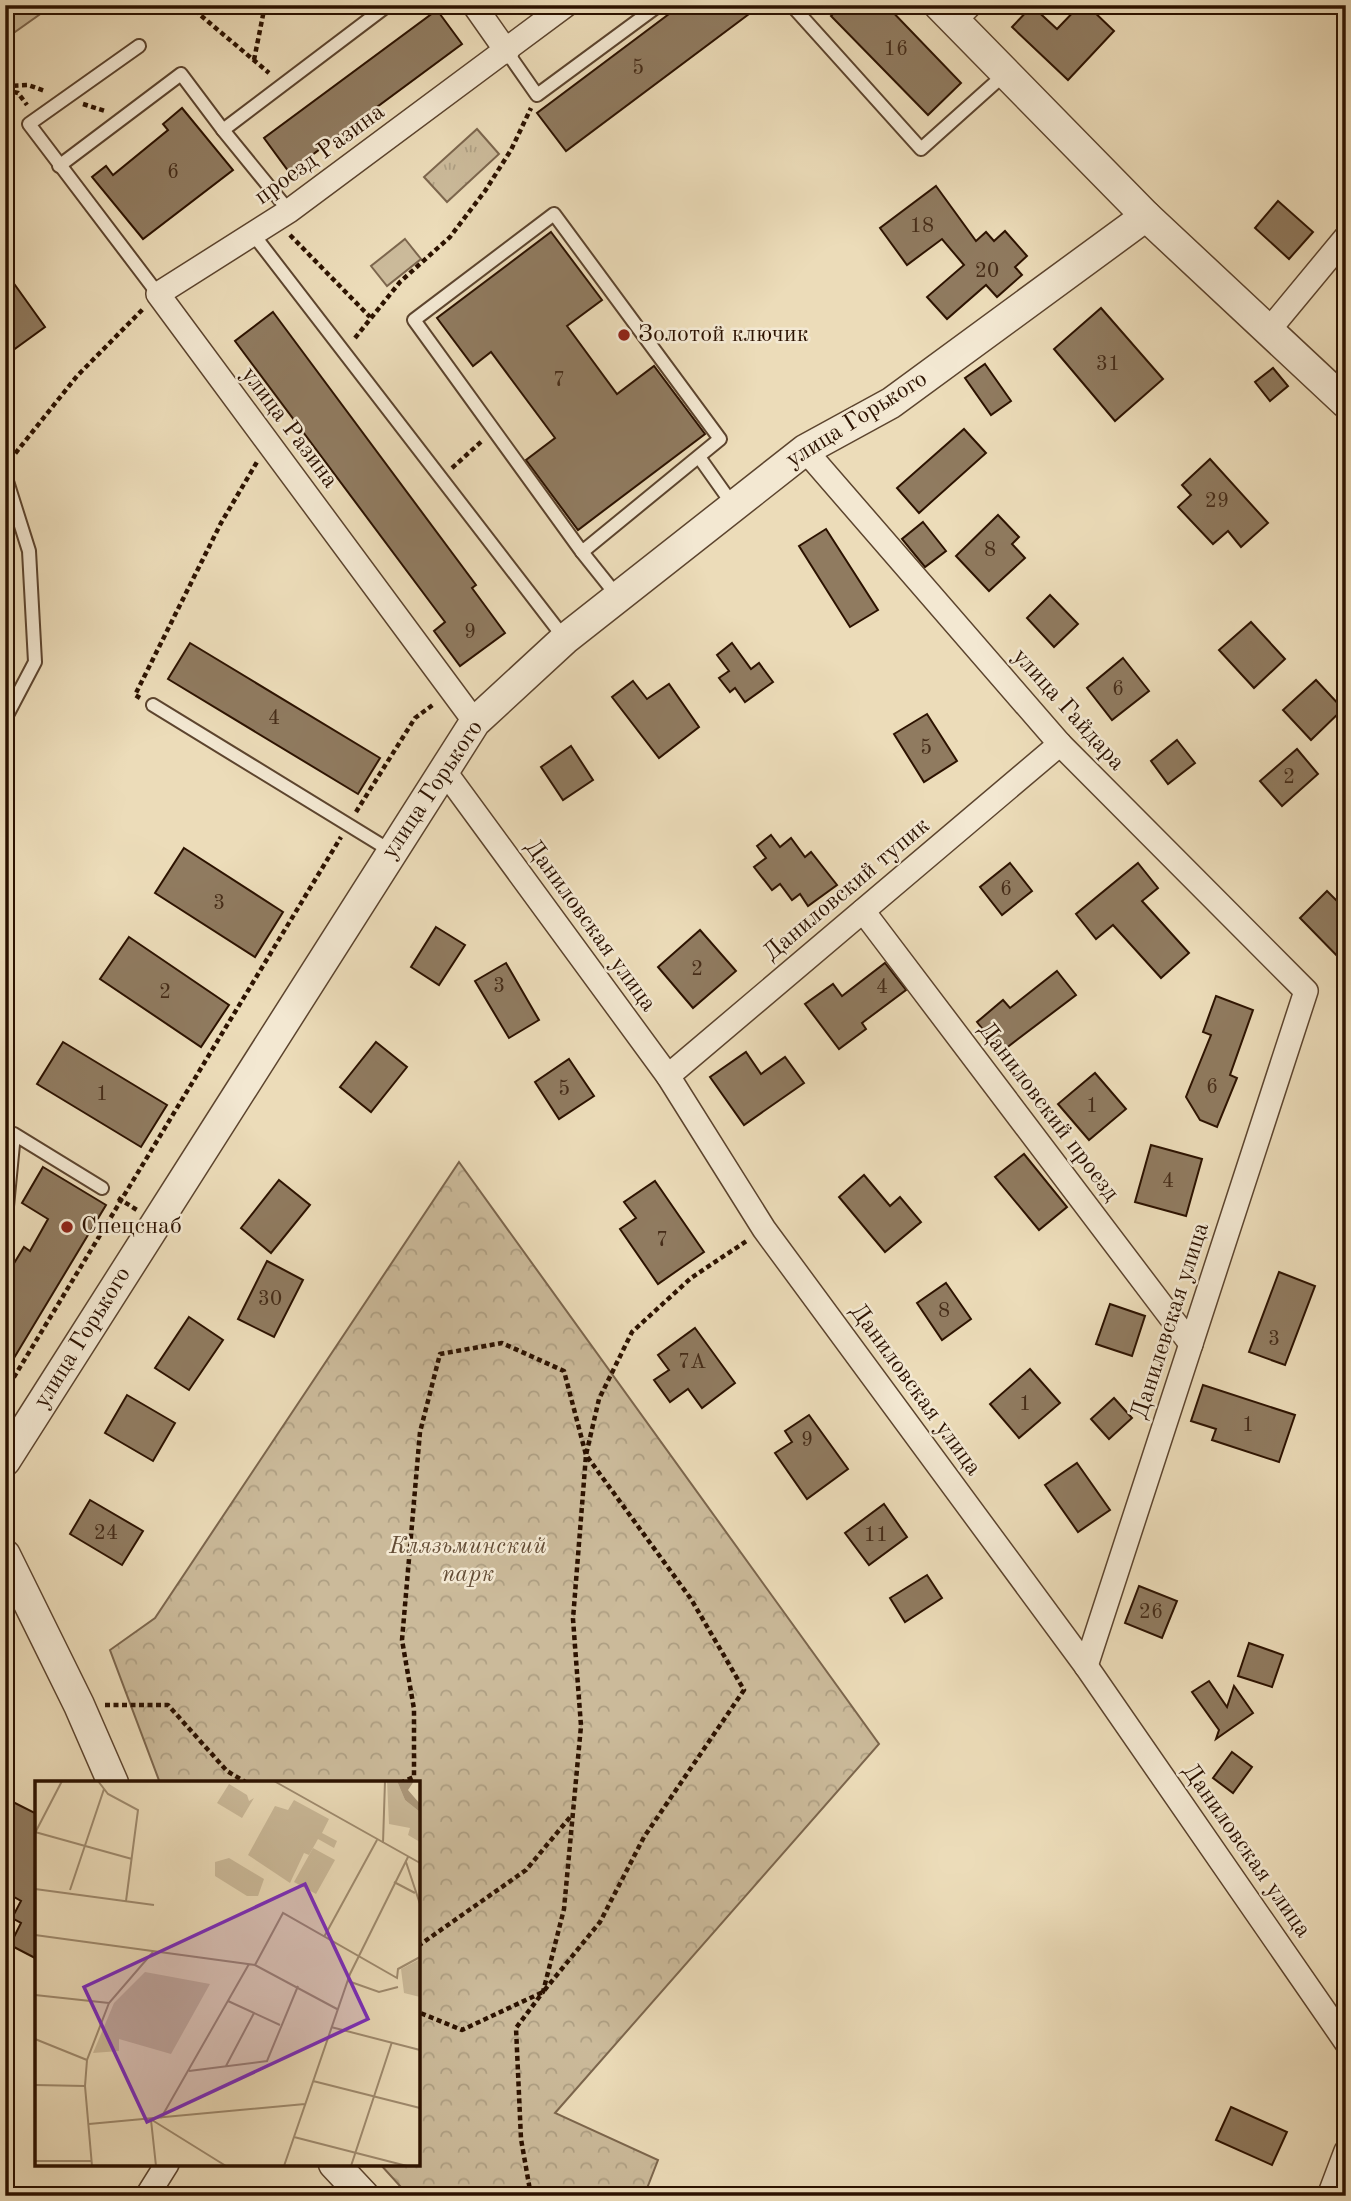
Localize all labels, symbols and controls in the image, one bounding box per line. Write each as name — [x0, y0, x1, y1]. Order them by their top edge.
house number: 16 — [884, 39, 908, 60]
house number: 5 — [632, 58, 644, 79]
street label: проезд Разина — [251, 100, 389, 210]
house number: 6 — [167, 162, 179, 183]
house number: 18 — [910, 216, 934, 237]
house number: 20 — [975, 261, 999, 282]
place label: Золотой ключик — [638, 323, 809, 347]
marker: Золотой ключик — [616, 327, 632, 343]
house number: 31 — [1096, 354, 1120, 375]
street label: улица Разина — [236, 363, 342, 493]
street label: улица Горького — [782, 367, 932, 473]
house number: 7 — [553, 370, 565, 391]
house number: 29 — [1205, 491, 1229, 512]
house number: 8 — [984, 540, 996, 561]
house number: 9 — [464, 622, 476, 643]
street label: улица Гайдара — [1007, 644, 1129, 776]
house number: 6 — [1112, 679, 1124, 700]
house number: 4 — [268, 708, 280, 729]
street label: улица Горького — [378, 716, 488, 864]
house number: 5 — [920, 738, 932, 759]
house number: 2 — [1283, 767, 1295, 788]
street label: Даниловский тупик — [759, 814, 935, 966]
street label: Даниловская улица — [520, 836, 660, 1017]
house number: 6 — [1000, 879, 1012, 900]
house number: 3 — [213, 893, 225, 914]
house number: 2 — [691, 959, 703, 980]
house number: 3 — [493, 976, 505, 997]
house number: 4 — [876, 977, 888, 998]
house number: 2 — [159, 982, 171, 1003]
street label: Даниловский проезд — [973, 1018, 1123, 1206]
house number: 6 — [1206, 1077, 1218, 1098]
house number: 5 — [558, 1079, 570, 1100]
house number: 1 — [96, 1084, 108, 1105]
house number: 1 — [1086, 1096, 1098, 1117]
house number: 4 — [1162, 1171, 1174, 1192]
place label: Спецснаб — [81, 1215, 182, 1239]
marker: Спецснаб — [59, 1219, 75, 1235]
street label: Данилевская улица — [1128, 1220, 1214, 1422]
house number: 7 — [656, 1230, 668, 1251]
street label: улица Горького — [30, 1263, 136, 1413]
house number: 30 — [258, 1289, 282, 1310]
street label: Даниловская улица — [845, 1300, 985, 1481]
house number: 8 — [938, 1301, 950, 1322]
house number: 3 — [1268, 1329, 1280, 1350]
house number: 7А — [678, 1352, 706, 1373]
house number: 1 — [1019, 1394, 1031, 1415]
house number: 1 — [1242, 1415, 1254, 1436]
house number: 9 — [801, 1430, 813, 1451]
house number: 24 — [94, 1523, 118, 1544]
house number: 11 — [864, 1525, 888, 1546]
park label: Клязьминский парк — [388, 1535, 547, 1587]
house number: 26 — [1139, 1602, 1163, 1623]
street label: Даниловская улица — [1177, 1760, 1315, 1942]
inset map — [35, 1781, 420, 2166]

